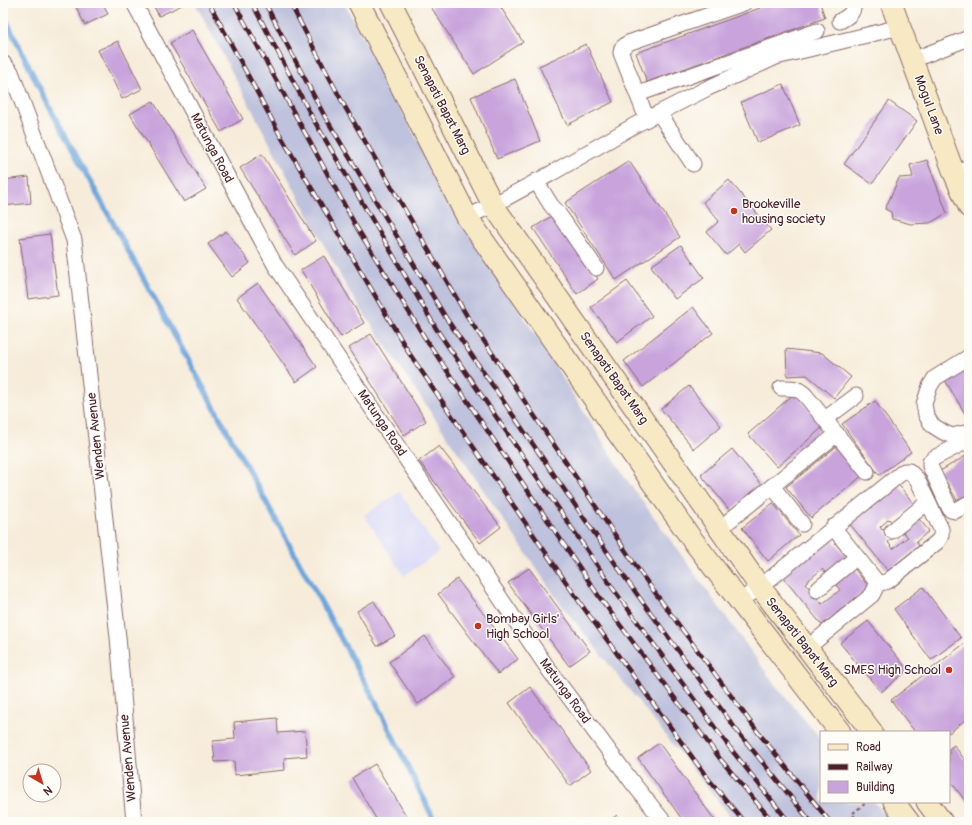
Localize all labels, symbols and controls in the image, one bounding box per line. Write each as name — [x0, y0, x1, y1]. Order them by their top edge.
street label: Senapati Bapat Marg — [410, 53, 474, 158]
street label: Mogul Lane — [911, 73, 947, 137]
street label: Matunga Road — [187, 110, 237, 186]
place label: Brookeville housing society — [742, 196, 826, 227]
marker: Brookeville housing society — [729, 206, 739, 216]
street label: Senapati Bapat Marg — [576, 329, 652, 428]
street label: Matunga Road — [354, 387, 410, 459]
street label: Wenden Avenue — [83, 391, 109, 480]
street label: Senapati Bapat Marg — [762, 594, 842, 690]
place label: Bombay Girls' High School — [486, 611, 559, 642]
marker: Bombay Girls' High School — [473, 621, 483, 631]
street label: Matunga Road — [536, 655, 594, 727]
place label: SMES High School — [843, 662, 941, 678]
marker: SMES High School — [944, 665, 954, 675]
street label: Wenden Avenue — [116, 713, 140, 802]
legend — [820, 731, 950, 803]
text: Road — [856, 740, 881, 755]
text: Railway — [856, 760, 892, 775]
north arrow — [22, 763, 62, 803]
text: Building — [856, 780, 895, 795]
text: N — [40, 783, 55, 798]

